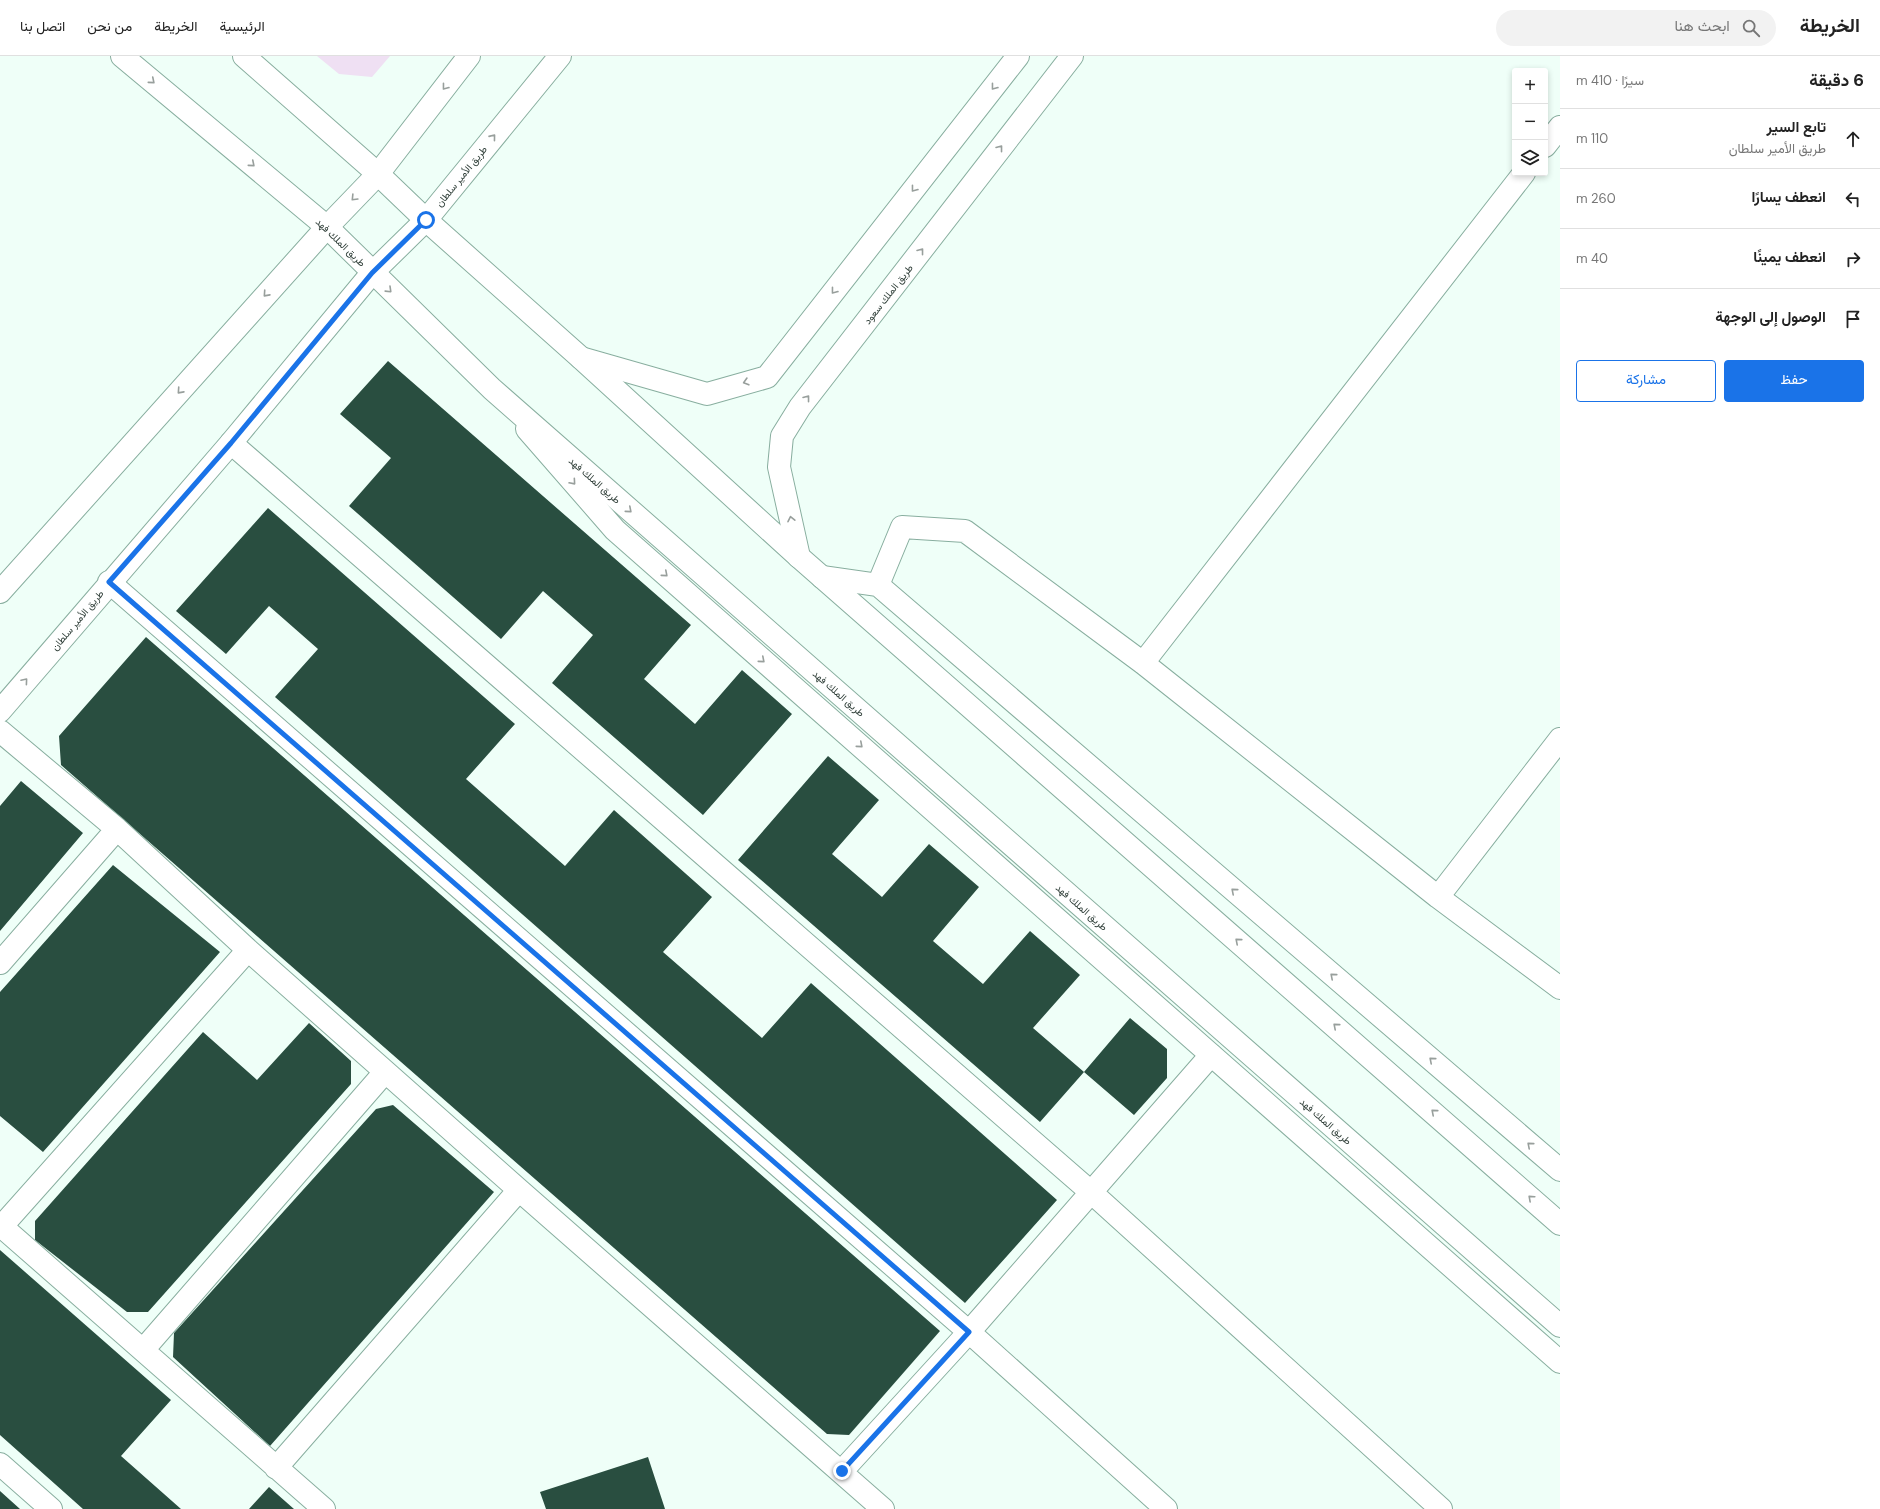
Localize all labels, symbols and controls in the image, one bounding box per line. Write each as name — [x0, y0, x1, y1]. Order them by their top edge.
search box — [1496, 10, 1776, 46]
text: الخريطة — [1800, 13, 1860, 38]
text: ابحث هنا — [1674, 16, 1730, 36]
text: اتصل بنا — [20, 17, 65, 35]
text: من نحن — [87, 17, 132, 35]
text: الخريطة — [154, 17, 197, 35]
text: الرئيسية — [219, 17, 265, 35]
icon: search — [1740, 17, 1762, 39]
map controls — [1512, 68, 1548, 176]
button: + — [1512, 68, 1548, 104]
text: 6 دقيقة — [1809, 69, 1864, 91]
text: سيرًا · 410 m — [1576, 72, 1644, 89]
one-way arrow — [147, 76, 155, 83]
one-way arrow — [443, 82, 450, 89]
one-way arrow — [992, 82, 999, 89]
button: − — [1512, 104, 1548, 140]
text: تابع السير — [1767, 117, 1826, 137]
icon: ahead — [1842, 128, 1864, 150]
text: 110 m — [1576, 130, 1608, 147]
one-way arrow — [489, 135, 496, 142]
button: layers — [1512, 140, 1548, 176]
text: طريق الأمير سلطان — [1729, 140, 1826, 157]
street label: طريق الأمير سلطان — [433, 143, 490, 210]
one-way arrow — [996, 146, 1003, 153]
one-way arrow — [247, 160, 255, 167]
one-way arrow — [912, 185, 919, 192]
text: انعطف يسارًا — [1751, 187, 1826, 207]
icon: left — [1842, 188, 1864, 210]
text: 260 m — [1576, 190, 1616, 207]
one-way arrow — [351, 193, 359, 201]
route start — [417, 211, 435, 229]
street label: طريق الملك فهد — [313, 215, 369, 270]
text: انعطف يمينًا — [1753, 247, 1826, 267]
icon: right — [1842, 248, 1864, 270]
one-way arrow — [916, 249, 923, 256]
text: 40 m — [1576, 250, 1608, 267]
street label: طريق الملك سعود — [861, 261, 916, 327]
one-way arrow — [384, 285, 392, 292]
one-way arrow — [831, 287, 838, 294]
one-way arrow — [264, 289, 271, 297]
text: الوصول إلى الوجهة — [1715, 307, 1826, 327]
icon: arrive — [1842, 308, 1864, 330]
button: مشاركة — [1576, 360, 1716, 402]
button: حفظ — [1724, 360, 1864, 402]
one-way arrow — [743, 378, 749, 386]
one-way arrow — [177, 386, 184, 394]
one-way arrow — [802, 396, 809, 403]
street label: طريق الملك فهد — [566, 454, 624, 507]
one-way arrow — [568, 477, 576, 485]
one-way arrow — [625, 505, 632, 512]
one-way arrow — [787, 516, 795, 523]
one-way arrow — [660, 569, 667, 576]
street label: طريق الأمير سلطان — [48, 587, 107, 653]
one-way arrow — [757, 655, 765, 662]
street label: طريق الملك فهد — [810, 667, 868, 720]
one-way arrow — [21, 679, 28, 686]
one-way arrow — [855, 741, 863, 748]
street label: طريق الملك فهد — [1053, 881, 1111, 934]
one-way arrow — [1232, 888, 1239, 895]
one-way arrow — [1235, 938, 1243, 945]
one-way arrow — [1330, 973, 1338, 980]
one-way arrow — [1333, 1024, 1341, 1031]
one-way arrow — [1429, 1058, 1436, 1065]
street label: طريق الملك فهد — [1297, 1095, 1355, 1148]
one-way arrow — [1431, 1110, 1438, 1117]
one-way arrow — [1528, 1142, 1535, 1149]
one-way arrow — [1528, 1196, 1536, 1203]
route end — [833, 1462, 851, 1480]

